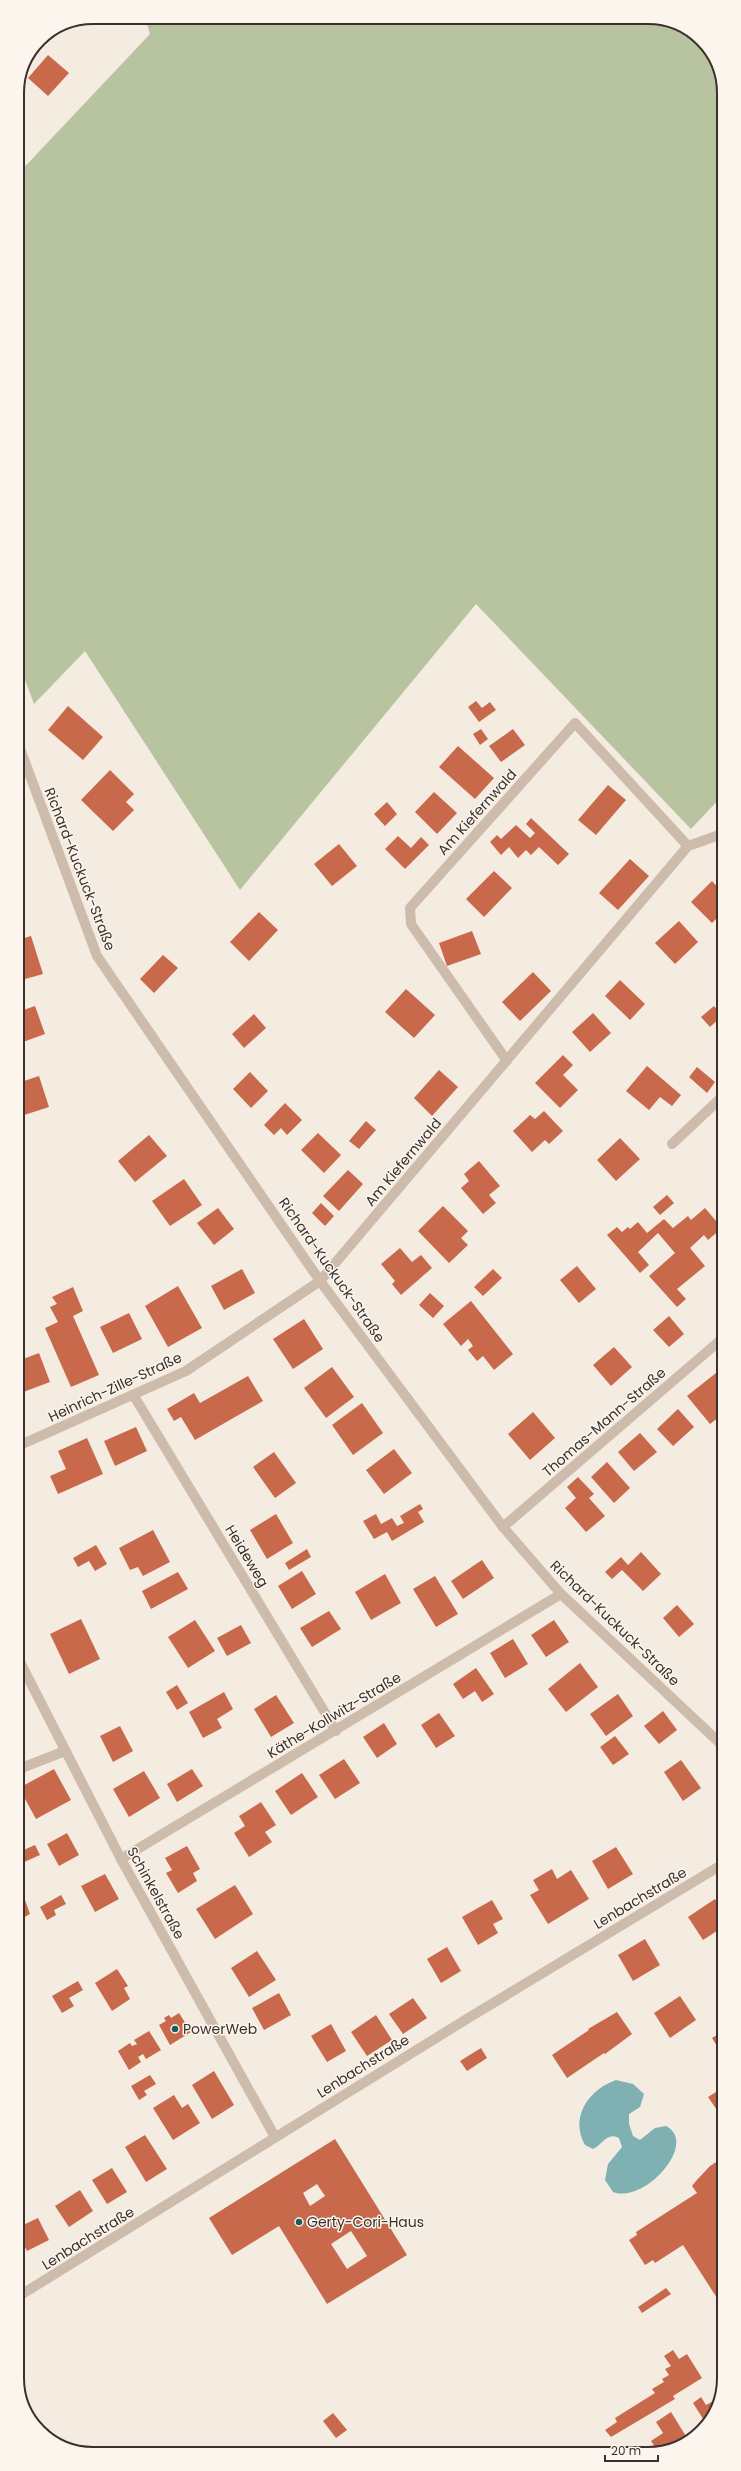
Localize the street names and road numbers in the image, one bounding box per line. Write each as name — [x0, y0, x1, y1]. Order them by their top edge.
street label: Am Kiefernwald — [433, 765, 521, 859]
street label: Richard-Kuckuck-Straße — [40, 785, 120, 954]
street label: Am Kiefernwald — [360, 1114, 446, 1210]
street label: Richard-Kuckuck-Straße — [274, 1193, 390, 1347]
street label: Heinrich-Zille-Straße — [45, 1347, 185, 1427]
street label: Thomas-Mann-Straße — [538, 1362, 670, 1481]
street label: Heideweg — [221, 1521, 273, 1591]
street label: Richard-Kuckuck-Straße — [546, 1556, 684, 1690]
street label: Käthe-Kollwitz-Straße — [263, 1667, 405, 1763]
street label: Schinkelstraße — [122, 1843, 190, 1943]
street label: Lenbachstraße — [590, 1862, 691, 1934]
street label: Lenbachstraße — [313, 2029, 413, 2102]
street label: Lenbachstraße — [38, 2201, 138, 2274]

